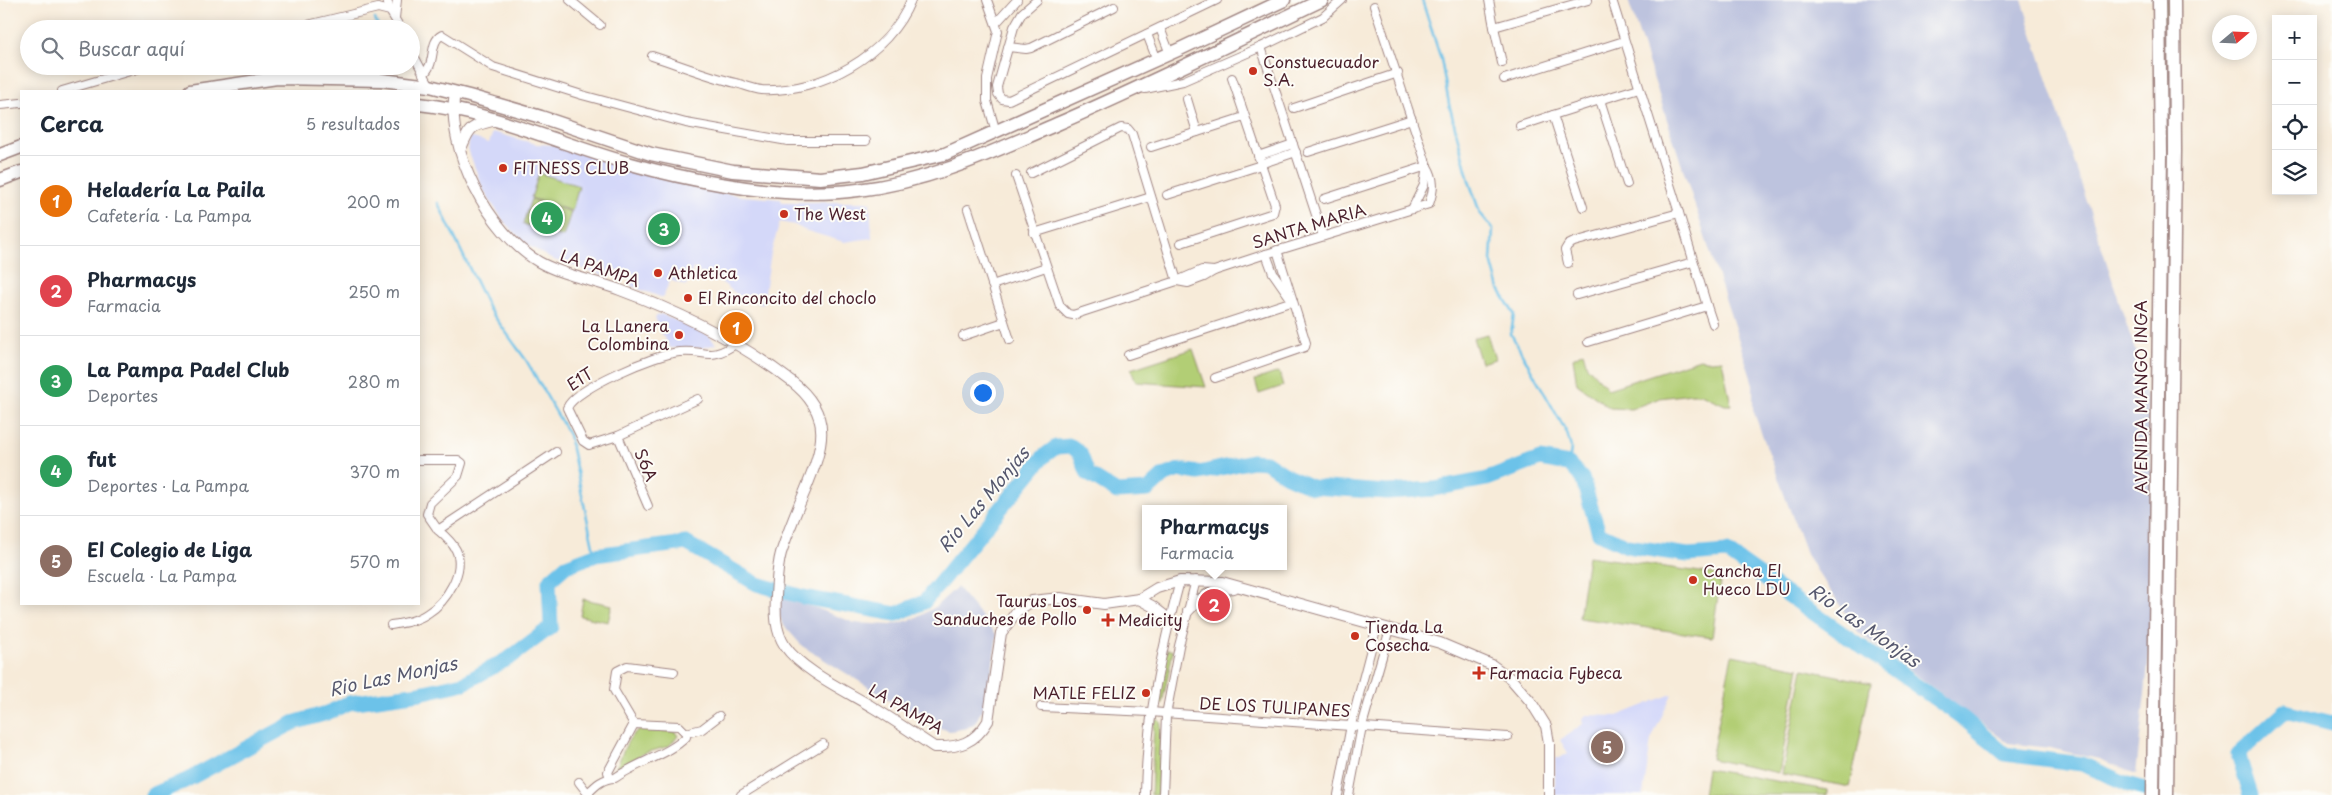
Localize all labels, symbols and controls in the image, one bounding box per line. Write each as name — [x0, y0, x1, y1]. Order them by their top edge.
north arrow — [2212, 15, 2257, 60]
map controls — [2272, 15, 2317, 195]
button: + — [2272, 15, 2317, 60]
search box — [20, 20, 420, 75]
icon: search — [38, 34, 66, 62]
text: Buscar aquí — [78, 34, 185, 62]
place label: Constuecuador S.A. — [1263, 49, 1380, 91]
button: − — [2272, 60, 2317, 105]
marker: Constuecuador S.A. — [1247, 65, 1259, 77]
button: locate — [2272, 105, 2317, 150]
text: Cerca — [40, 107, 104, 139]
text: 5 resultados — [306, 111, 400, 135]
button: layers — [2272, 150, 2317, 195]
place label: FITNESS CLUB — [513, 155, 629, 179]
marker: FITNESS CLUB — [497, 162, 509, 174]
text: Heladería La Paila — [87, 175, 265, 203]
text: 1 — [52, 189, 60, 213]
text: 200 m — [347, 189, 400, 213]
street label: SANTA MARIA — [1249, 196, 1369, 254]
pin: 4 — [531, 199, 563, 237]
place label: The West — [794, 201, 866, 225]
text: Cafetería · La Pampa — [87, 203, 251, 227]
marker: The West — [778, 208, 790, 220]
pin: 3 — [648, 210, 680, 248]
street label: LA PAMPA — [557, 242, 643, 292]
place label: Athletica — [668, 260, 737, 284]
text: Pharmacys — [87, 265, 196, 293]
marker: Athletica — [652, 267, 664, 279]
text: 2 — [50, 279, 62, 303]
text: 250 m — [349, 279, 400, 303]
place label: El Rinconcito del choclo — [698, 285, 876, 309]
marker: El Rinconcito del choclo — [682, 292, 694, 304]
text: Farmacia — [87, 293, 161, 317]
street label: AVENIDA MANGO INGA — [2128, 300, 2152, 494]
pin: 1 — [720, 309, 752, 347]
place label: La LLanera Colombina — [582, 313, 669, 355]
marker: La LLanera Colombina — [673, 329, 685, 341]
text: La Pampa Padel Club — [87, 355, 290, 383]
street label: E1T — [562, 361, 597, 396]
text: 3 — [51, 369, 61, 393]
text: 280 m — [348, 369, 400, 393]
your location — [970, 380, 996, 406]
text: Deportes — [87, 383, 158, 407]
water label: Rio Las Monjas — [931, 439, 1036, 558]
text: fut — [87, 445, 117, 473]
street label: S6A — [629, 445, 664, 485]
text: 4 — [51, 459, 61, 483]
text: 370 m — [350, 459, 400, 483]
text: Deportes · La Pampa — [87, 473, 249, 497]
popup — [1142, 505, 1287, 570]
text: Pharmacys — [1160, 512, 1269, 540]
text: El Colegio de Liga — [87, 535, 252, 563]
text: Farmacia — [1160, 540, 1234, 564]
text: 5 — [51, 549, 61, 573]
text: 570 m — [349, 549, 400, 573]
place label: Cancha El Hueco LDU — [1703, 558, 1791, 600]
text: Escuela · La Pampa — [87, 563, 236, 587]
marker: Cancha El Hueco LDU — [1687, 574, 1699, 586]
water label: Rio Las Monjas — [1804, 576, 1927, 674]
pin: 2 — [1198, 586, 1230, 624]
place label: Taurus Los Sanduches de Pollo — [933, 588, 1077, 630]
marker: Taurus Los Sanduches de Pollo — [1081, 604, 1093, 616]
place label: Medicity — [1118, 607, 1183, 631]
marker: Medicity — [1102, 614, 1114, 626]
place label: Tienda La Cosecha — [1365, 614, 1443, 656]
marker: Tienda La Cosecha — [1349, 630, 1361, 642]
water label: Rio Las Monjas — [326, 648, 461, 702]
place label: Farmacia Fybeca — [1489, 660, 1622, 684]
marker: Farmacia Fybeca — [1473, 667, 1485, 679]
street label: LA PAMPA — [865, 677, 948, 739]
place label: MATLE FELIZ — [1032, 680, 1136, 704]
marker: MATLE FELIZ — [1140, 687, 1152, 699]
street label: DE LOS TULIPANES — [1199, 690, 1351, 722]
pin: 5 — [1591, 728, 1623, 766]

